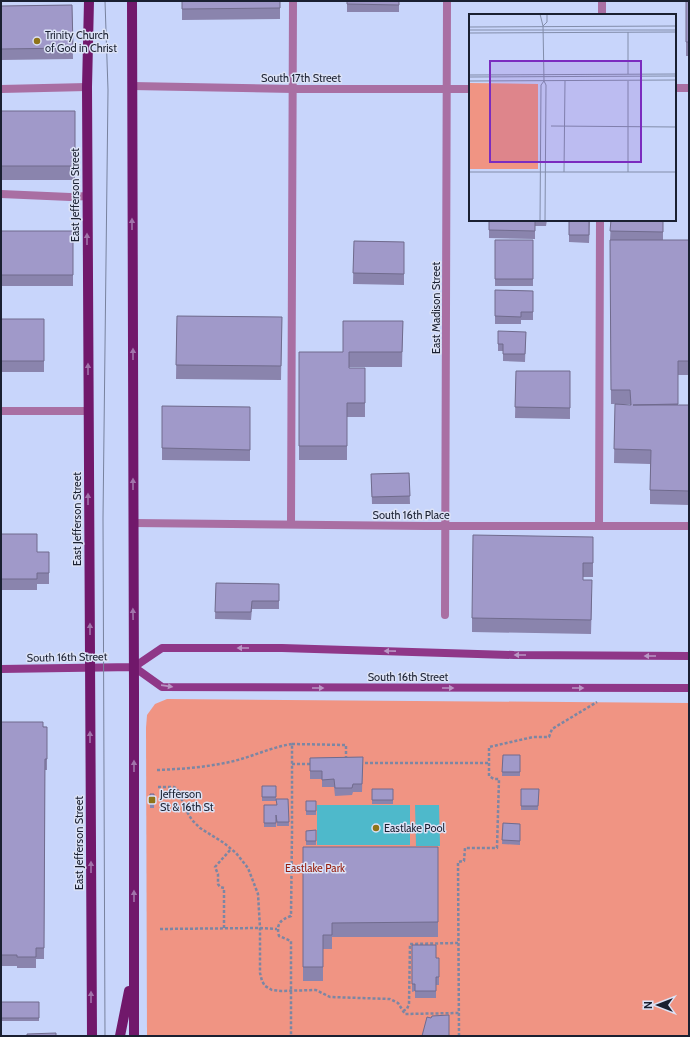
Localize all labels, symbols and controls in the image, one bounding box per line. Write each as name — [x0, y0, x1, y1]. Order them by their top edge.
inset map — [469, 14, 676, 221]
place label: Trinity Church of God in Christ — [45, 28, 117, 55]
marker: Trinity Church of God in Christ — [32, 36, 42, 46]
street label: South 17th Street — [261, 71, 341, 85]
street label: East Jefferson Street — [68, 148, 82, 242]
one-way arrow — [129, 217, 135, 230]
one-way arrow — [84, 232, 90, 245]
street label: East Madison Street — [429, 262, 443, 354]
one-way arrow — [130, 347, 136, 360]
one-way arrow — [85, 362, 91, 375]
street label: East Jefferson Street — [70, 472, 84, 566]
one-way arrow — [130, 477, 136, 490]
one-way arrow — [85, 492, 91, 505]
street label: South 16th Place — [372, 508, 450, 522]
one-way arrow — [130, 607, 136, 620]
one-way arrow — [87, 622, 93, 635]
one-way arrow — [236, 645, 249, 651]
one-way arrow — [383, 648, 396, 654]
street label: South 16th Street — [27, 649, 108, 665]
one-way arrow — [513, 652, 526, 658]
one-way arrow — [643, 653, 656, 659]
street label: South 16th Street — [368, 670, 449, 684]
one-way arrow — [160, 683, 173, 689]
one-way arrow — [312, 685, 325, 691]
one-way arrow — [442, 685, 455, 691]
one-way arrow — [572, 685, 585, 691]
one-way arrow — [87, 730, 93, 743]
one-way arrow — [131, 759, 137, 772]
place label: Jefferson St & 16th St — [159, 787, 214, 814]
marker: Jefferson St & 16th St — [147, 795, 157, 805]
street label: East Jefferson Street — [72, 796, 86, 890]
place label: Eastlake Pool — [384, 821, 446, 835]
marker: Eastlake Pool — [371, 823, 381, 833]
one-way arrow — [88, 860, 94, 873]
park label: Eastlake Park — [285, 861, 345, 875]
one-way arrow — [131, 889, 137, 902]
north arrow — [638, 985, 678, 1025]
one-way arrow — [88, 990, 94, 1003]
text: N — [641, 1001, 655, 1009]

